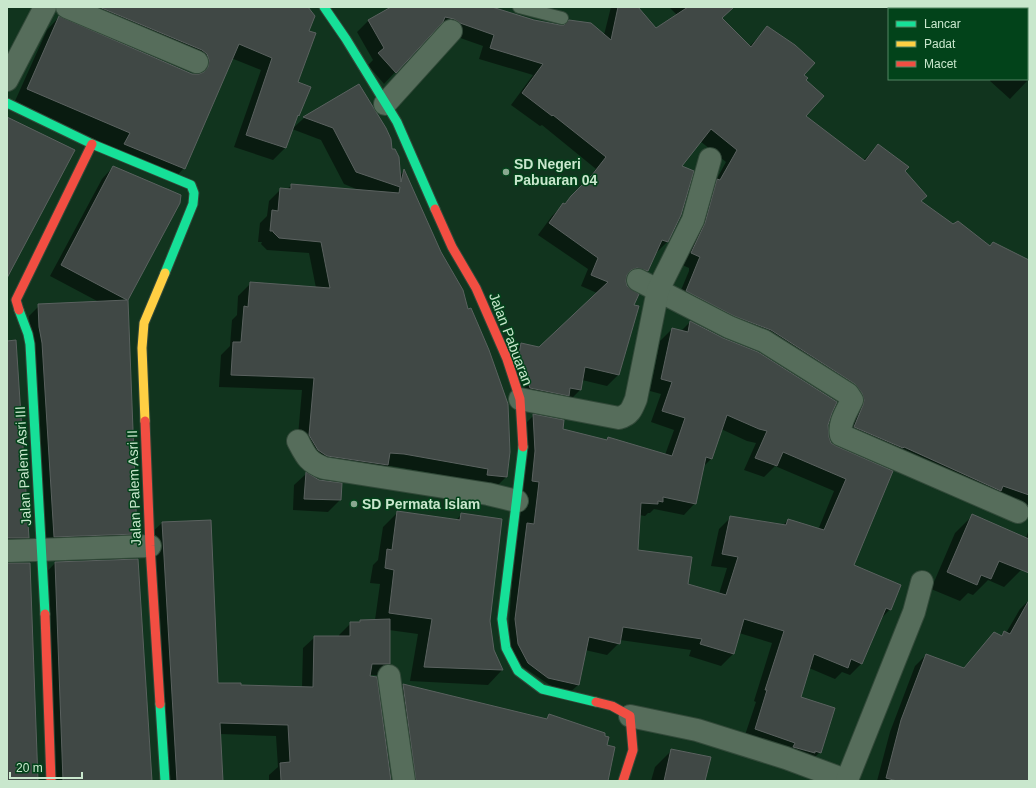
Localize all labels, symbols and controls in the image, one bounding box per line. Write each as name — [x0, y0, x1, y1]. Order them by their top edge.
legend — [888, 8, 1028, 80]
text: Lancar — [924, 17, 961, 31]
text: Padat — [924, 37, 956, 51]
text: Macet — [924, 57, 957, 71]
place label: SD Negeri Pabuaran 04 — [514, 156, 597, 188]
marker: SD Negeri Pabuaran 04 — [501, 167, 511, 177]
street label: Jalan Pabuaran — [486, 290, 536, 388]
street label: Jalan Palem Asri III — [12, 406, 34, 526]
street label: Jalan Palem Asri II — [124, 430, 144, 546]
place label: SD Permata Islam — [362, 496, 480, 512]
marker: SD Permata Islam — [349, 499, 359, 509]
scale bar — [10, 754, 82, 780]
text: 20 m — [16, 761, 43, 775]

